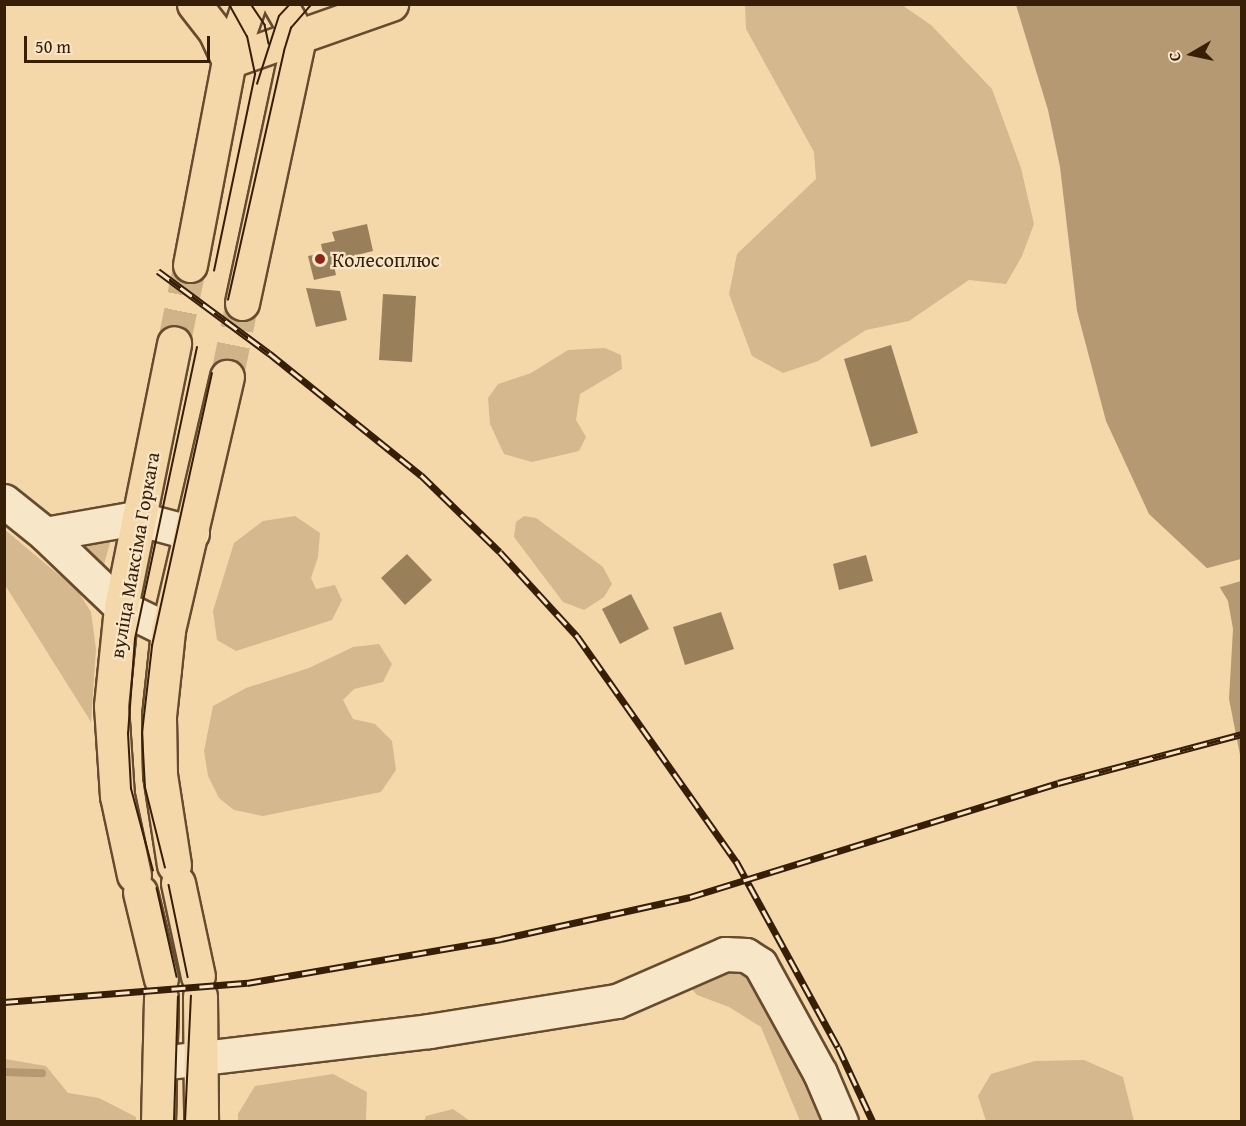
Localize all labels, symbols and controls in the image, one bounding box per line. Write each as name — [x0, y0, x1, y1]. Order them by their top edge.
scale bar — [27, 24, 213, 62]
north arrow — [1162, 24, 1222, 84]
text: 50 m — [35, 33, 71, 60]
text: С — [1162, 50, 1187, 63]
place label: Колесоплюс — [332, 247, 440, 271]
marker: Колесоплюс — [313, 252, 327, 266]
street label: вуліца Максіма Горкага — [104, 450, 164, 660]

